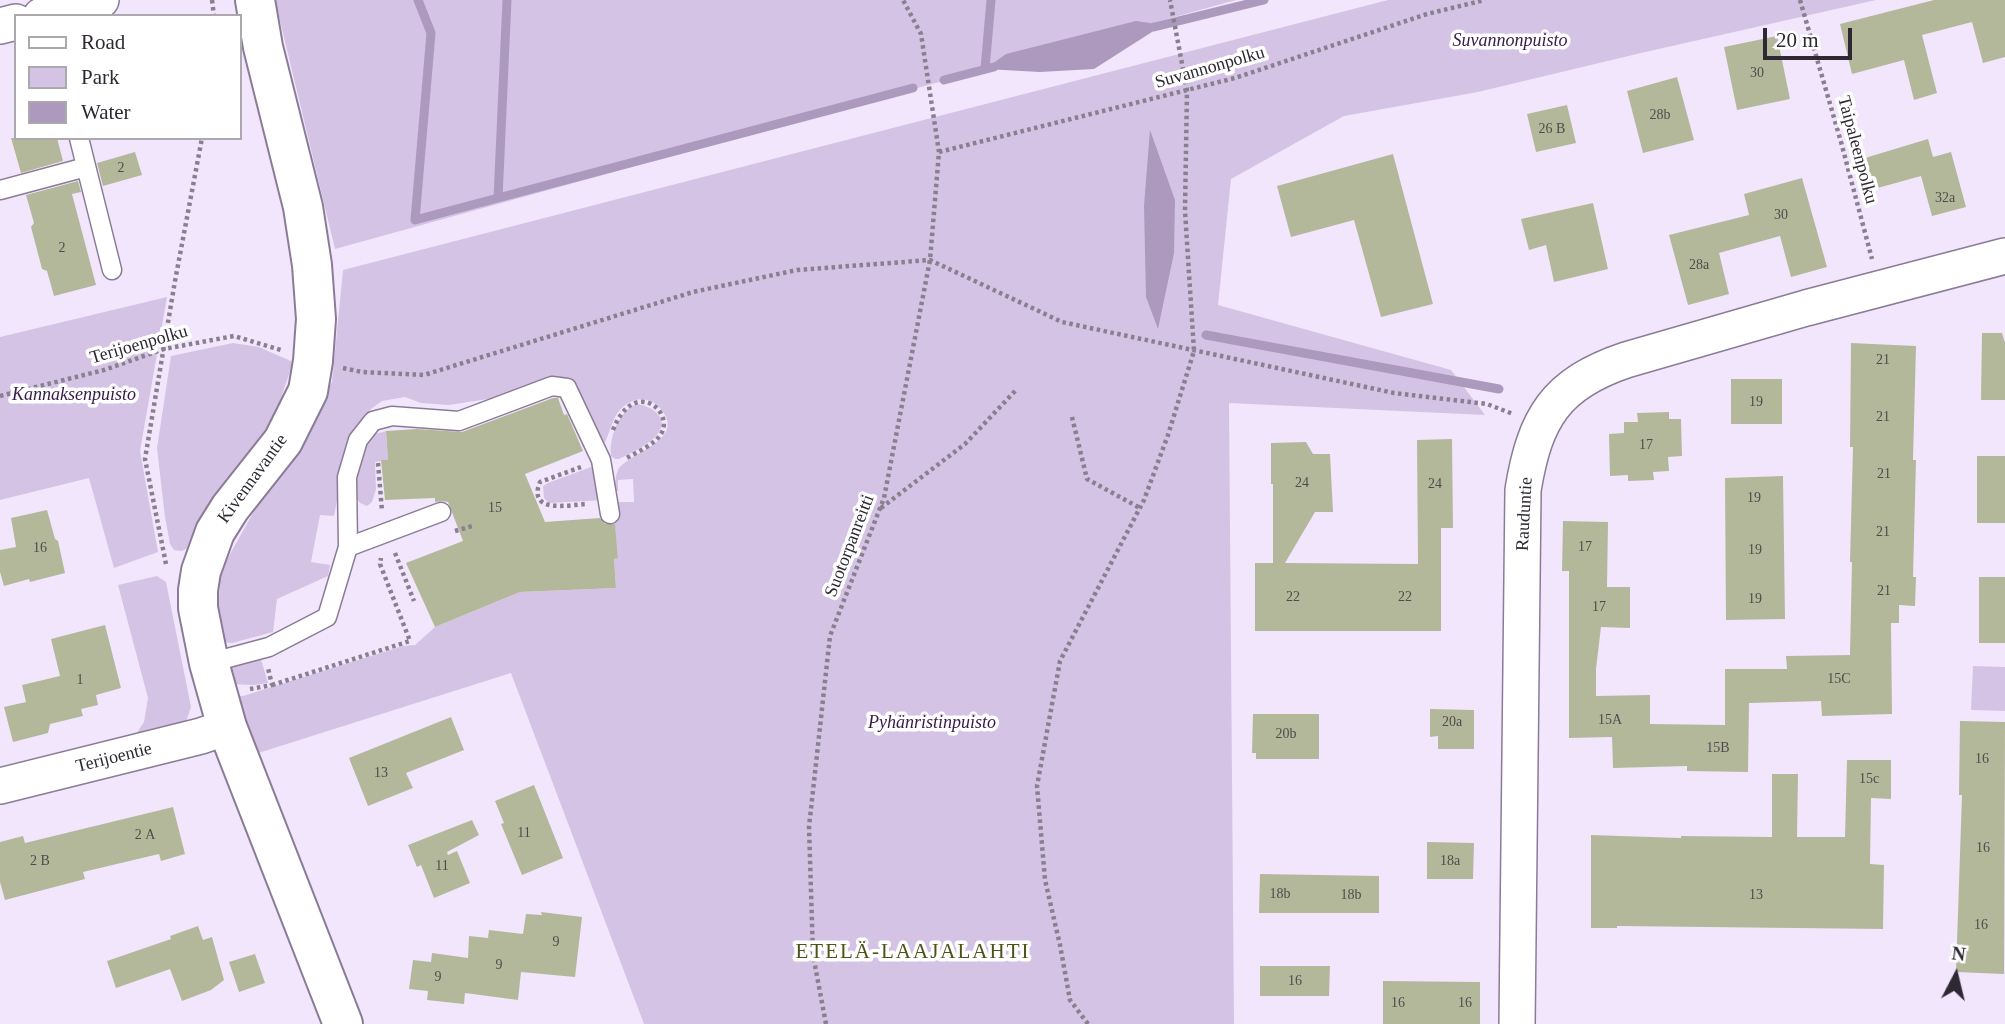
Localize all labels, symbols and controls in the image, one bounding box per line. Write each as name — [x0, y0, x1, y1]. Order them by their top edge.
legend — [14, 14, 242, 140]
scale bar — [1767, 14, 1856, 58]
text: 20 m — [1776, 28, 1819, 52]
text: Road — [81, 30, 125, 54]
park label: Suvannonpuisto — [1453, 30, 1567, 52]
street label: Suvannonpolku — [1153, 42, 1267, 94]
text: Park — [81, 65, 120, 89]
house number: 30 — [1750, 65, 1764, 81]
street label: Taipaleenpolku — [1832, 94, 1882, 206]
text: Water — [81, 100, 131, 124]
house number: 28b — [1650, 107, 1670, 123]
house number: 26 B — [1539, 121, 1565, 137]
house number: 2 — [118, 160, 124, 176]
house number: 32a — [1935, 190, 1955, 206]
house number: 30 — [1774, 207, 1788, 223]
house number: 2 — [58, 240, 66, 256]
house number: 28a — [1689, 257, 1709, 273]
street label: Terijoenpolku — [88, 321, 190, 369]
house number: 21 — [1876, 352, 1890, 368]
park label: Kannaksenpuisto — [12, 384, 136, 406]
house number: 19 — [1749, 394, 1763, 410]
house number: 21 — [1876, 409, 1890, 425]
street label: Kivennavantie — [213, 430, 293, 528]
house number: 17 — [1639, 437, 1653, 453]
house number: 21 — [1877, 466, 1891, 482]
house number: 24 — [1295, 475, 1309, 491]
house number: 24 — [1428, 476, 1442, 492]
street label: Rauduntie — [1512, 476, 1538, 552]
house number: 19 — [1747, 490, 1761, 506]
street label: Suotorpanreitti — [821, 492, 879, 600]
house number: 15 — [488, 500, 502, 516]
house number: 21 — [1876, 524, 1890, 540]
house number: 17 — [1578, 539, 1592, 555]
house number: 16 — [33, 540, 47, 556]
house number: 19 — [1748, 542, 1762, 558]
house number: 21 — [1877, 583, 1891, 599]
house number: 22 — [1286, 589, 1300, 605]
house number: 22 — [1398, 589, 1412, 605]
house number: 19 — [1748, 591, 1762, 607]
house number: 17 — [1592, 599, 1606, 615]
house number: 15C — [1827, 671, 1851, 687]
house number: 1 — [76, 672, 84, 688]
park label: Pyhänristinpuisto — [868, 712, 996, 734]
house number: 15A — [1598, 712, 1622, 728]
house number: 20a — [1442, 714, 1462, 730]
house number: 20b — [1276, 726, 1296, 742]
street label: Terijoentie — [74, 738, 154, 778]
house number: 15B — [1706, 740, 1730, 756]
house number: 16 — [1975, 751, 1989, 767]
house number: 13 — [374, 765, 388, 781]
house number: 15c — [1859, 771, 1879, 787]
house number: 11 — [517, 825, 531, 841]
house number: 2 A — [135, 827, 155, 843]
house number: 16 — [1976, 840, 1990, 856]
house number: 2 B — [30, 853, 50, 869]
house number: 18a — [1440, 853, 1460, 869]
house number: 11 — [435, 858, 449, 874]
house number: 18b — [1270, 886, 1290, 902]
house number: 18b — [1340, 887, 1362, 903]
house number: 13 — [1749, 887, 1763, 903]
house number: 16 — [1974, 917, 1988, 933]
house number: 9 — [552, 934, 560, 950]
district label: ETELÄ-LAAJALAHTI — [798, 939, 1028, 965]
north arrow — [1921, 940, 1991, 1010]
text: N — [1951, 942, 1967, 965]
house number: 9 — [496, 957, 503, 973]
house number: 9 — [434, 969, 442, 985]
house number: 16 — [1288, 973, 1302, 989]
house number: 16 — [1391, 995, 1405, 1011]
house number: 16 — [1458, 995, 1472, 1011]

